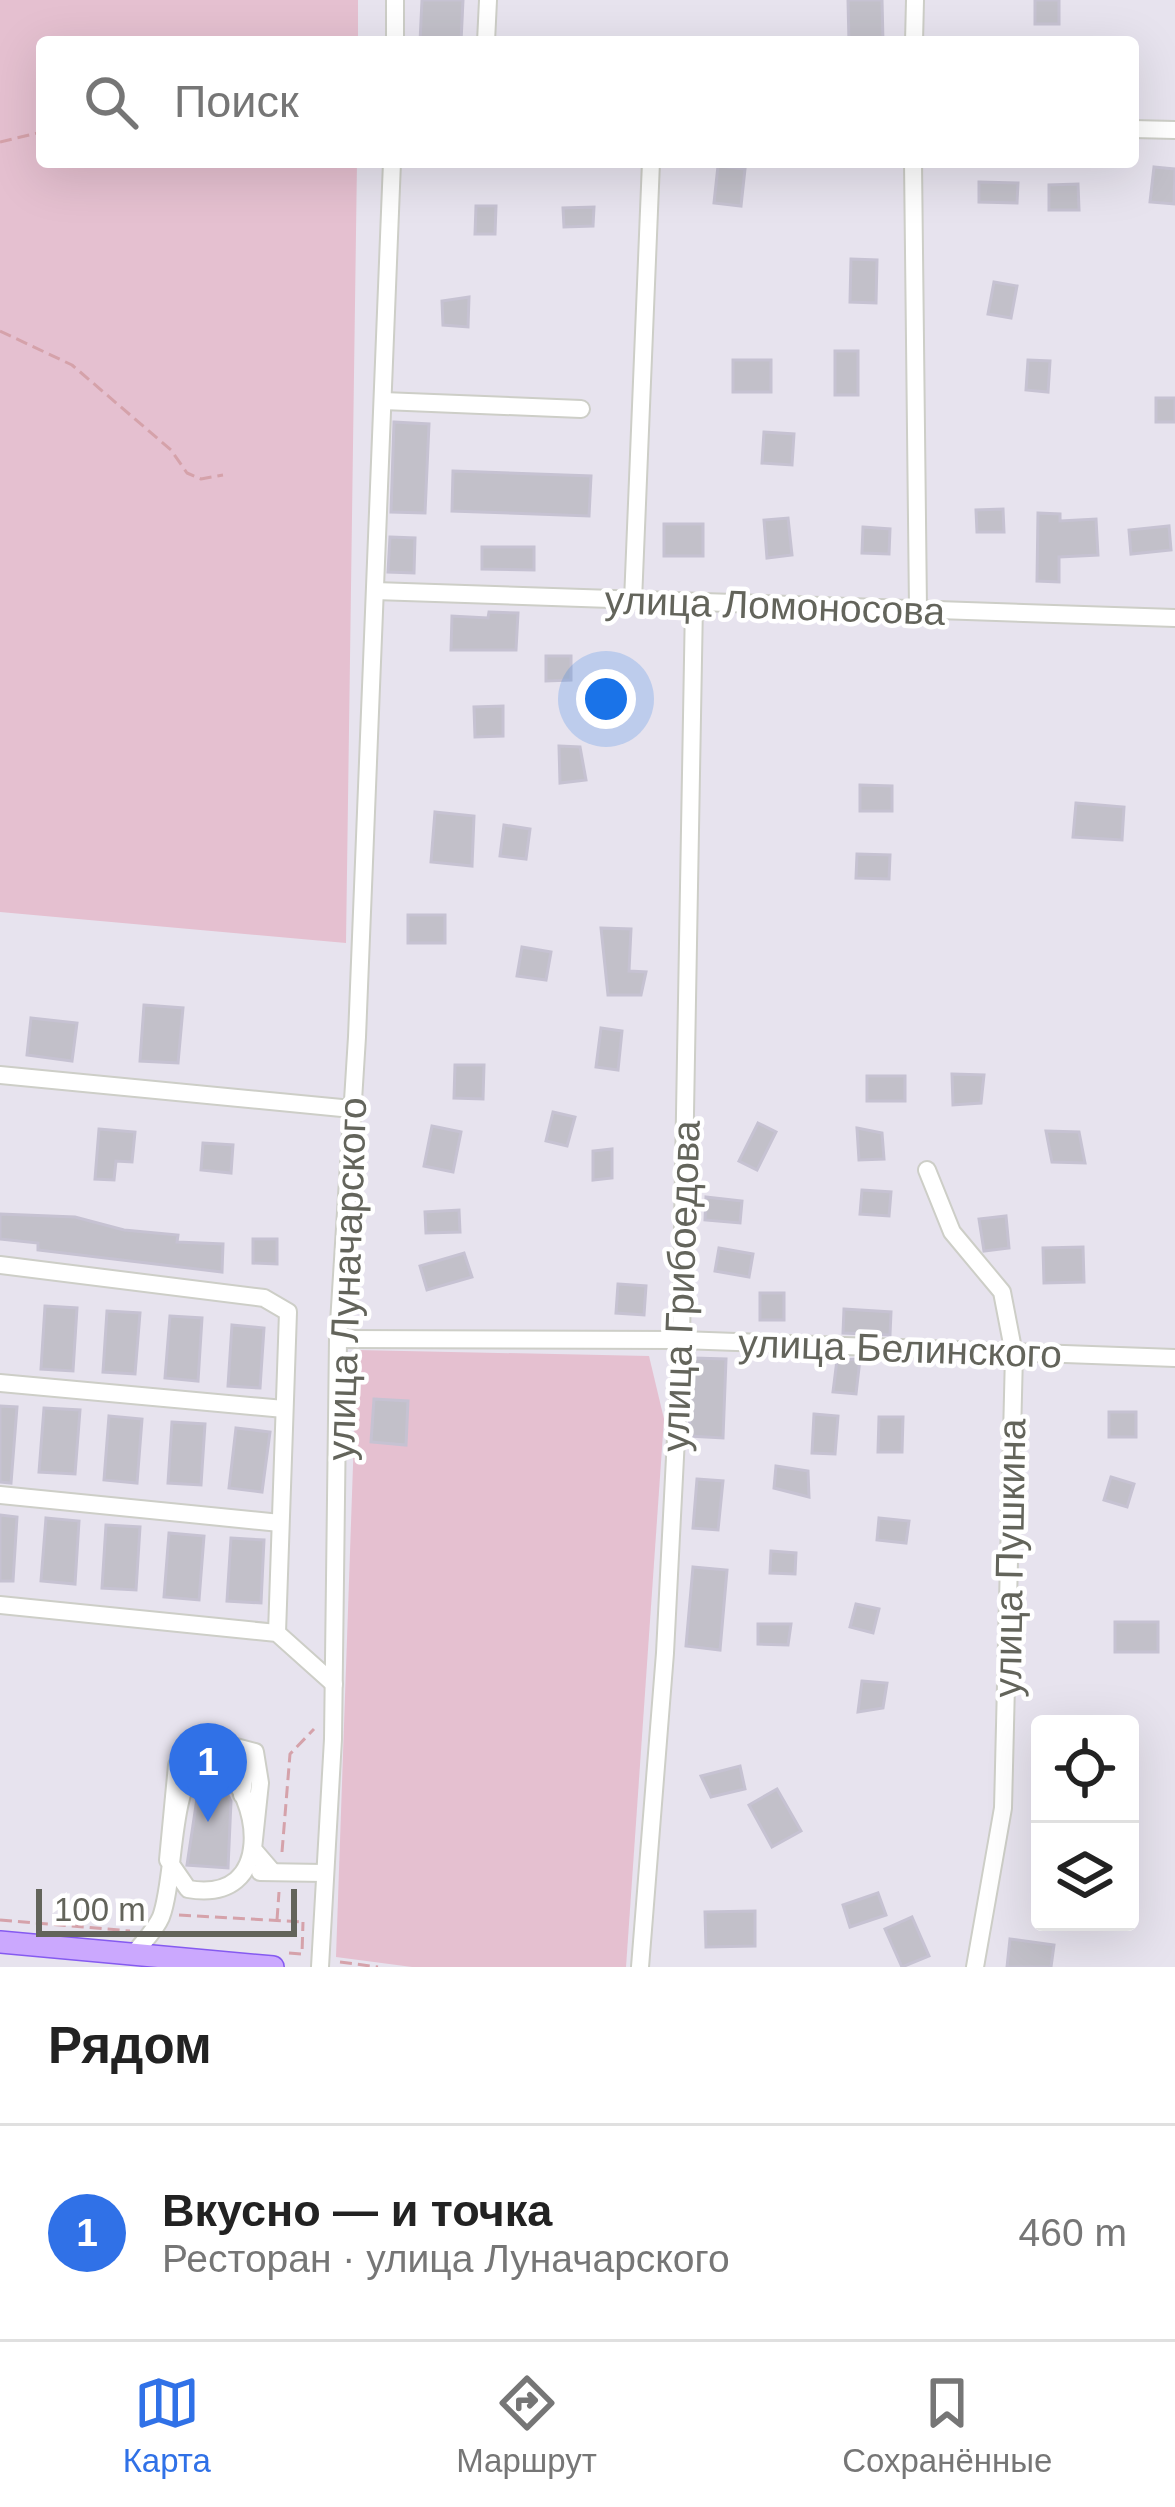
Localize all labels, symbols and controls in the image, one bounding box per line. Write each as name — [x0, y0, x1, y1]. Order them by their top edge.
search box — [36, 36, 1139, 168]
icon: search — [78, 69, 144, 135]
text: Поиск — [174, 76, 299, 127]
street label: улица Ломоносова — [604, 578, 946, 633]
your location — [576, 669, 636, 729]
street label: улица Луначарского — [319, 1097, 374, 1461]
street label: улица Грибоедова — [653, 1119, 708, 1453]
street label: улица Белинского — [737, 1321, 1063, 1376]
street label: улица Пушкина — [986, 1418, 1033, 1698]
map controls — [1031, 1715, 1139, 1931]
button: locate — [1031, 1715, 1139, 1823]
pin: 1 — [169, 1723, 247, 1822]
button: layers — [1031, 1823, 1139, 1931]
scale bar — [36, 1883, 297, 1936]
text: 100 m — [54, 1891, 146, 1928]
text: Рядом — [48, 2017, 212, 2074]
text: Вкусно — и точка — [162, 2185, 552, 2236]
text: 1 — [76, 2211, 98, 2254]
text: 460 m — [1019, 2211, 1127, 2254]
text: Ресторан · улица Луначарского — [162, 2237, 730, 2280]
tab: Карта — [123, 2370, 211, 2480]
tab: Маршрут — [456, 2370, 597, 2480]
tab: Сохранённые — [842, 2370, 1052, 2480]

